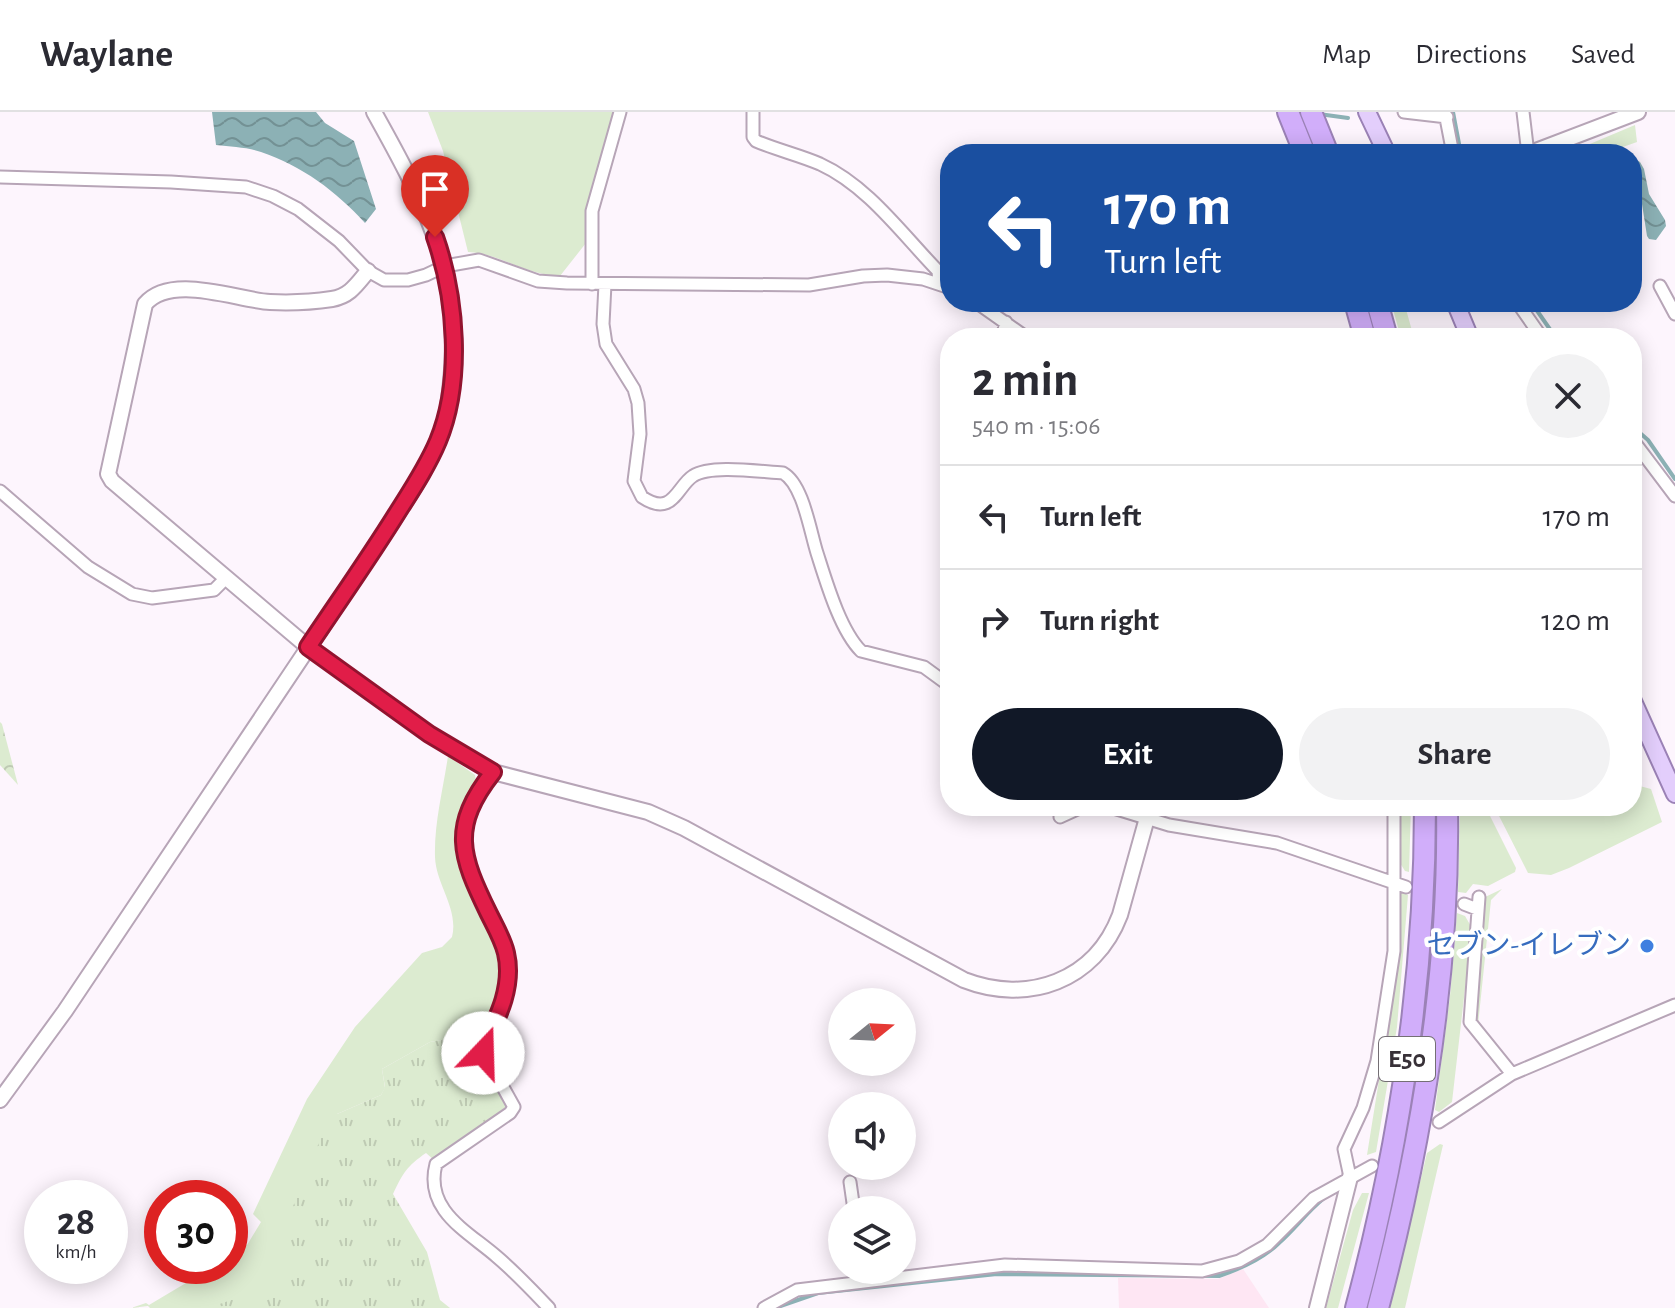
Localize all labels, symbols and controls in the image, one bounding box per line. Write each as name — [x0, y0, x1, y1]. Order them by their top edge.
text: Waylane — [40, 36, 173, 74]
text: Map — [1322, 41, 1371, 69]
text: Directions — [1415, 41, 1527, 69]
text: Saved — [1571, 41, 1635, 69]
pin — [401, 155, 469, 237]
icon: arrive — [413, 167, 457, 211]
icon: left — [972, 176, 1076, 280]
text: 170 m — [1104, 179, 1231, 235]
text: Turn left — [1104, 244, 1221, 280]
button: close — [1526, 354, 1610, 438]
text: 2 min — [972, 357, 1079, 405]
text: 540 m · 15:06 — [972, 413, 1100, 439]
icon: left — [972, 495, 1016, 539]
text: Turn left — [1040, 502, 1141, 532]
text: 170 m — [1542, 502, 1610, 532]
icon: right — [972, 599, 1016, 643]
text: Turn right — [1040, 606, 1159, 636]
text: 120 m — [1541, 606, 1610, 636]
button: Exit — [972, 708, 1283, 800]
button: Share — [1299, 708, 1610, 800]
place label: セブン-イレブン — [1426, 930, 1631, 960]
marker: セブン-イレブン — [1638, 937, 1656, 955]
north arrow — [828, 988, 916, 1076]
map controls — [828, 988, 916, 1284]
position arrow — [441, 1011, 525, 1095]
road number: E50 — [1379, 1037, 1435, 1081]
button: sound — [828, 1092, 916, 1180]
speed limit sign: 30 — [144, 1180, 248, 1284]
button: layers — [828, 1196, 916, 1284]
text: 28 — [57, 1202, 95, 1242]
text: km/h — [55, 1242, 97, 1262]

